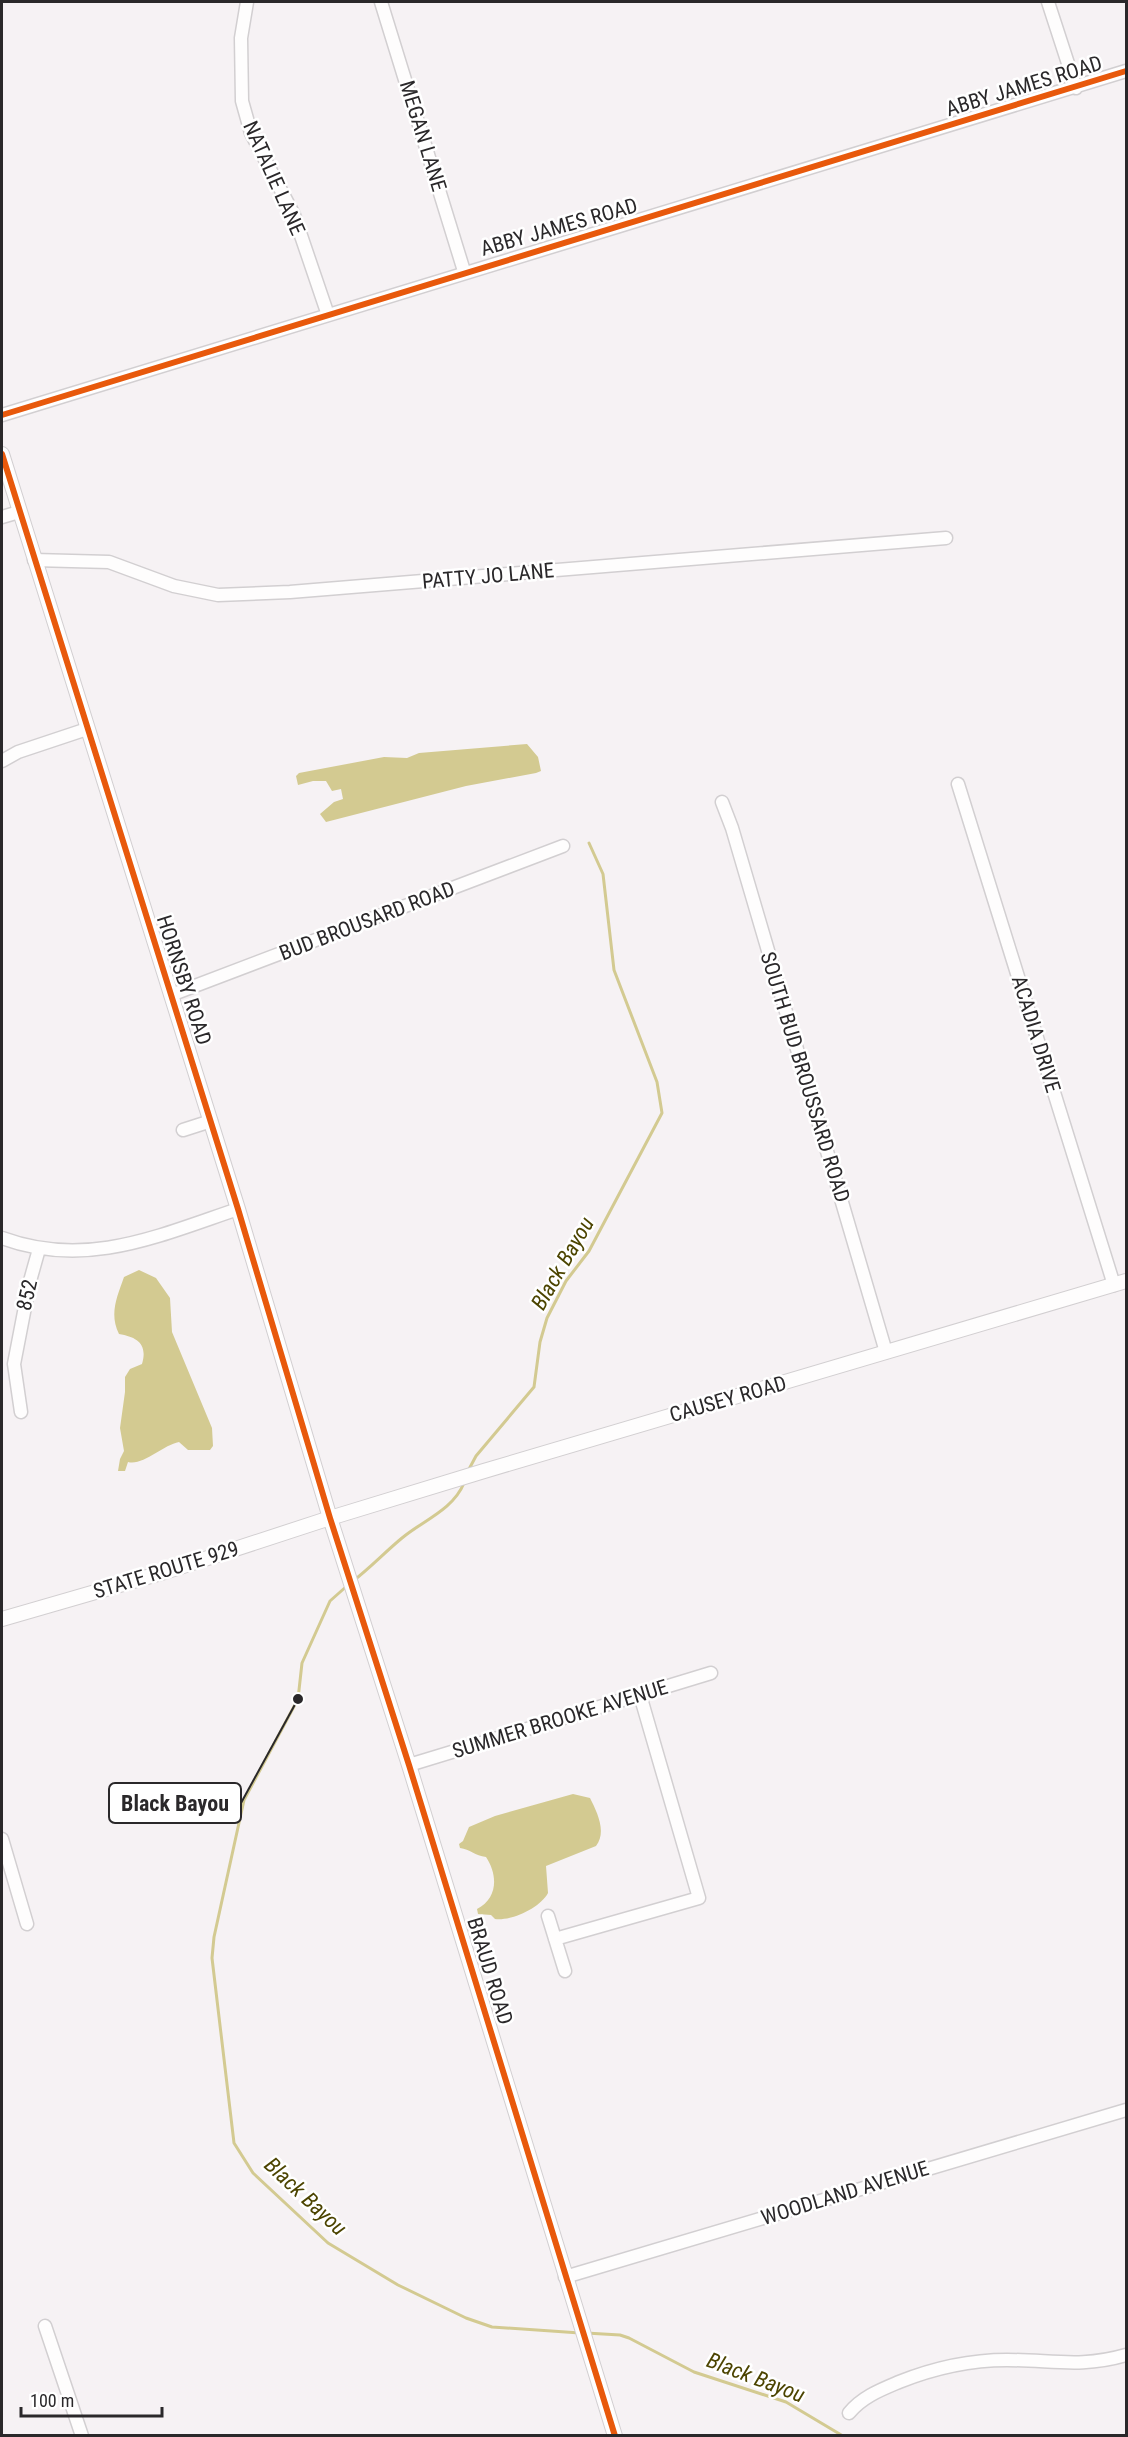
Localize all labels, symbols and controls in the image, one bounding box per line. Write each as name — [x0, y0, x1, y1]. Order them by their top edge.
street label: ABBY JAMES ROAD — [943, 51, 1105, 121]
street label: MEGAN LANE — [395, 78, 451, 194]
street label: NATALIE LANE — [238, 117, 310, 239]
street label: ABBY JAMES ROAD — [478, 193, 640, 261]
street label: PATTY JO LANE — [421, 558, 555, 594]
street label: BUD BROUSARD ROAD — [276, 877, 458, 965]
street label: HORNSBY ROAD — [152, 912, 216, 1048]
street label: SOUTH BUD BROUSSARD ROAD — [755, 949, 855, 1205]
street label: ACADIA DRIVE — [1007, 973, 1065, 1095]
water label: Black Bayou — [526, 1213, 599, 1314]
street label: 852 — [12, 1277, 42, 1313]
street label: CAUSEY ROAD — [667, 1371, 789, 1427]
street label: STATE ROUTE 929 — [90, 1536, 242, 1604]
street label: SUMMER BROOKE AVENUE — [449, 1675, 671, 1763]
callout: Black Bayou — [109, 1783, 241, 1823]
text: Black Bayou — [121, 1791, 229, 1816]
street label: BRAUD ROAD — [462, 1915, 518, 2027]
water label: Black Bayou — [260, 2152, 352, 2241]
street label: WOODLAND AVENUE — [758, 2156, 932, 2230]
water label: Black Bayou — [703, 2347, 808, 2408]
scale bar — [21, 2380, 162, 2418]
text: 100 m — [30, 2390, 74, 2411]

